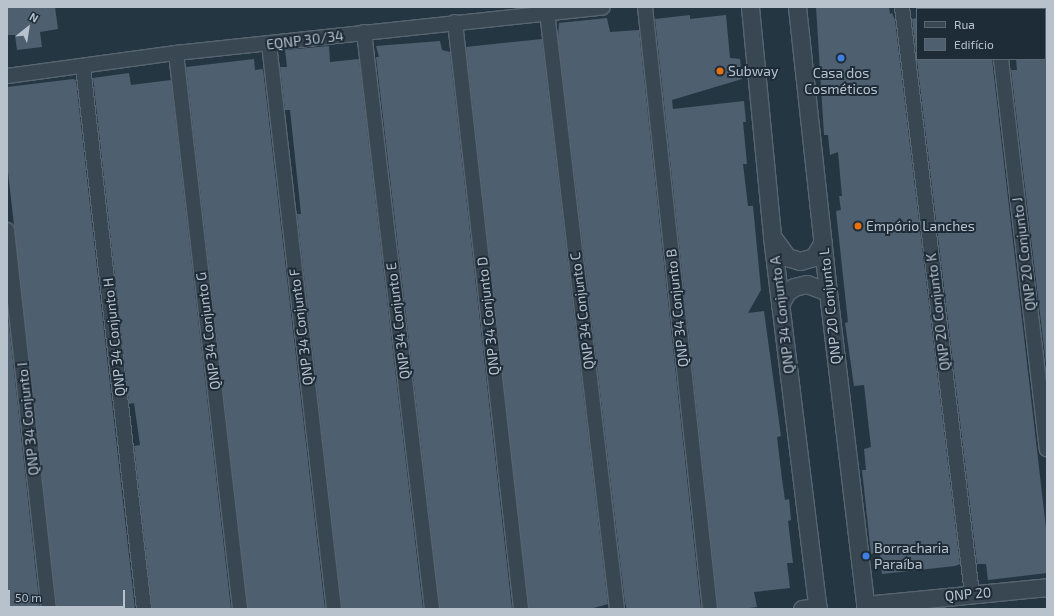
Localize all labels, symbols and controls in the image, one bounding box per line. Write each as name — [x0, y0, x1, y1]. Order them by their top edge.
north arrow — [8, 8, 48, 48]
legend — [916, 8, 1046, 60]
text: N — [28, 10, 41, 25]
text: Rua — [954, 17, 975, 31]
street label: EQNP 30/34 — [265, 27, 345, 53]
text: Edifício — [954, 37, 994, 51]
marker: Casa dos Cosméticos — [836, 53, 846, 63]
place label: Subway — [728, 63, 778, 79]
place label: Casa dos Cosméticos — [804, 65, 878, 98]
marker: Subway — [715, 66, 725, 76]
street label: QNP 20 Conjunto J — [1009, 196, 1039, 312]
place label: Empório Lanches — [866, 218, 975, 234]
marker: Empório Lanches — [853, 221, 863, 231]
street label: QNP 20 Conjunto L — [816, 247, 844, 365]
street label: QNP 34 Conjunto B — [662, 248, 692, 368]
street label: QNP 34 Conjunto C — [566, 251, 598, 371]
street label: QNP 20 Conjunto K — [922, 252, 954, 372]
street label: QNP 34 Conjunto A — [766, 255, 798, 375]
street label: QNP 34 Conjunto D — [473, 256, 503, 376]
street label: QNP 34 Conjunto E — [382, 261, 414, 381]
street label: QNP 34 Conjunto F — [285, 268, 317, 386]
street label: QNP 34 Conjunto G — [192, 271, 224, 391]
street label: QNP 34 Conjunto H — [99, 277, 129, 397]
street label: QNP 34 Conjunto I — [14, 361, 42, 477]
place label: Borracharia Paraíba — [874, 540, 949, 572]
marker: Borracharia Paraíba — [861, 551, 871, 561]
scale bar — [10, 582, 127, 608]
street label: QNP 20 — [944, 584, 992, 604]
text: 50 m — [15, 590, 42, 604]

